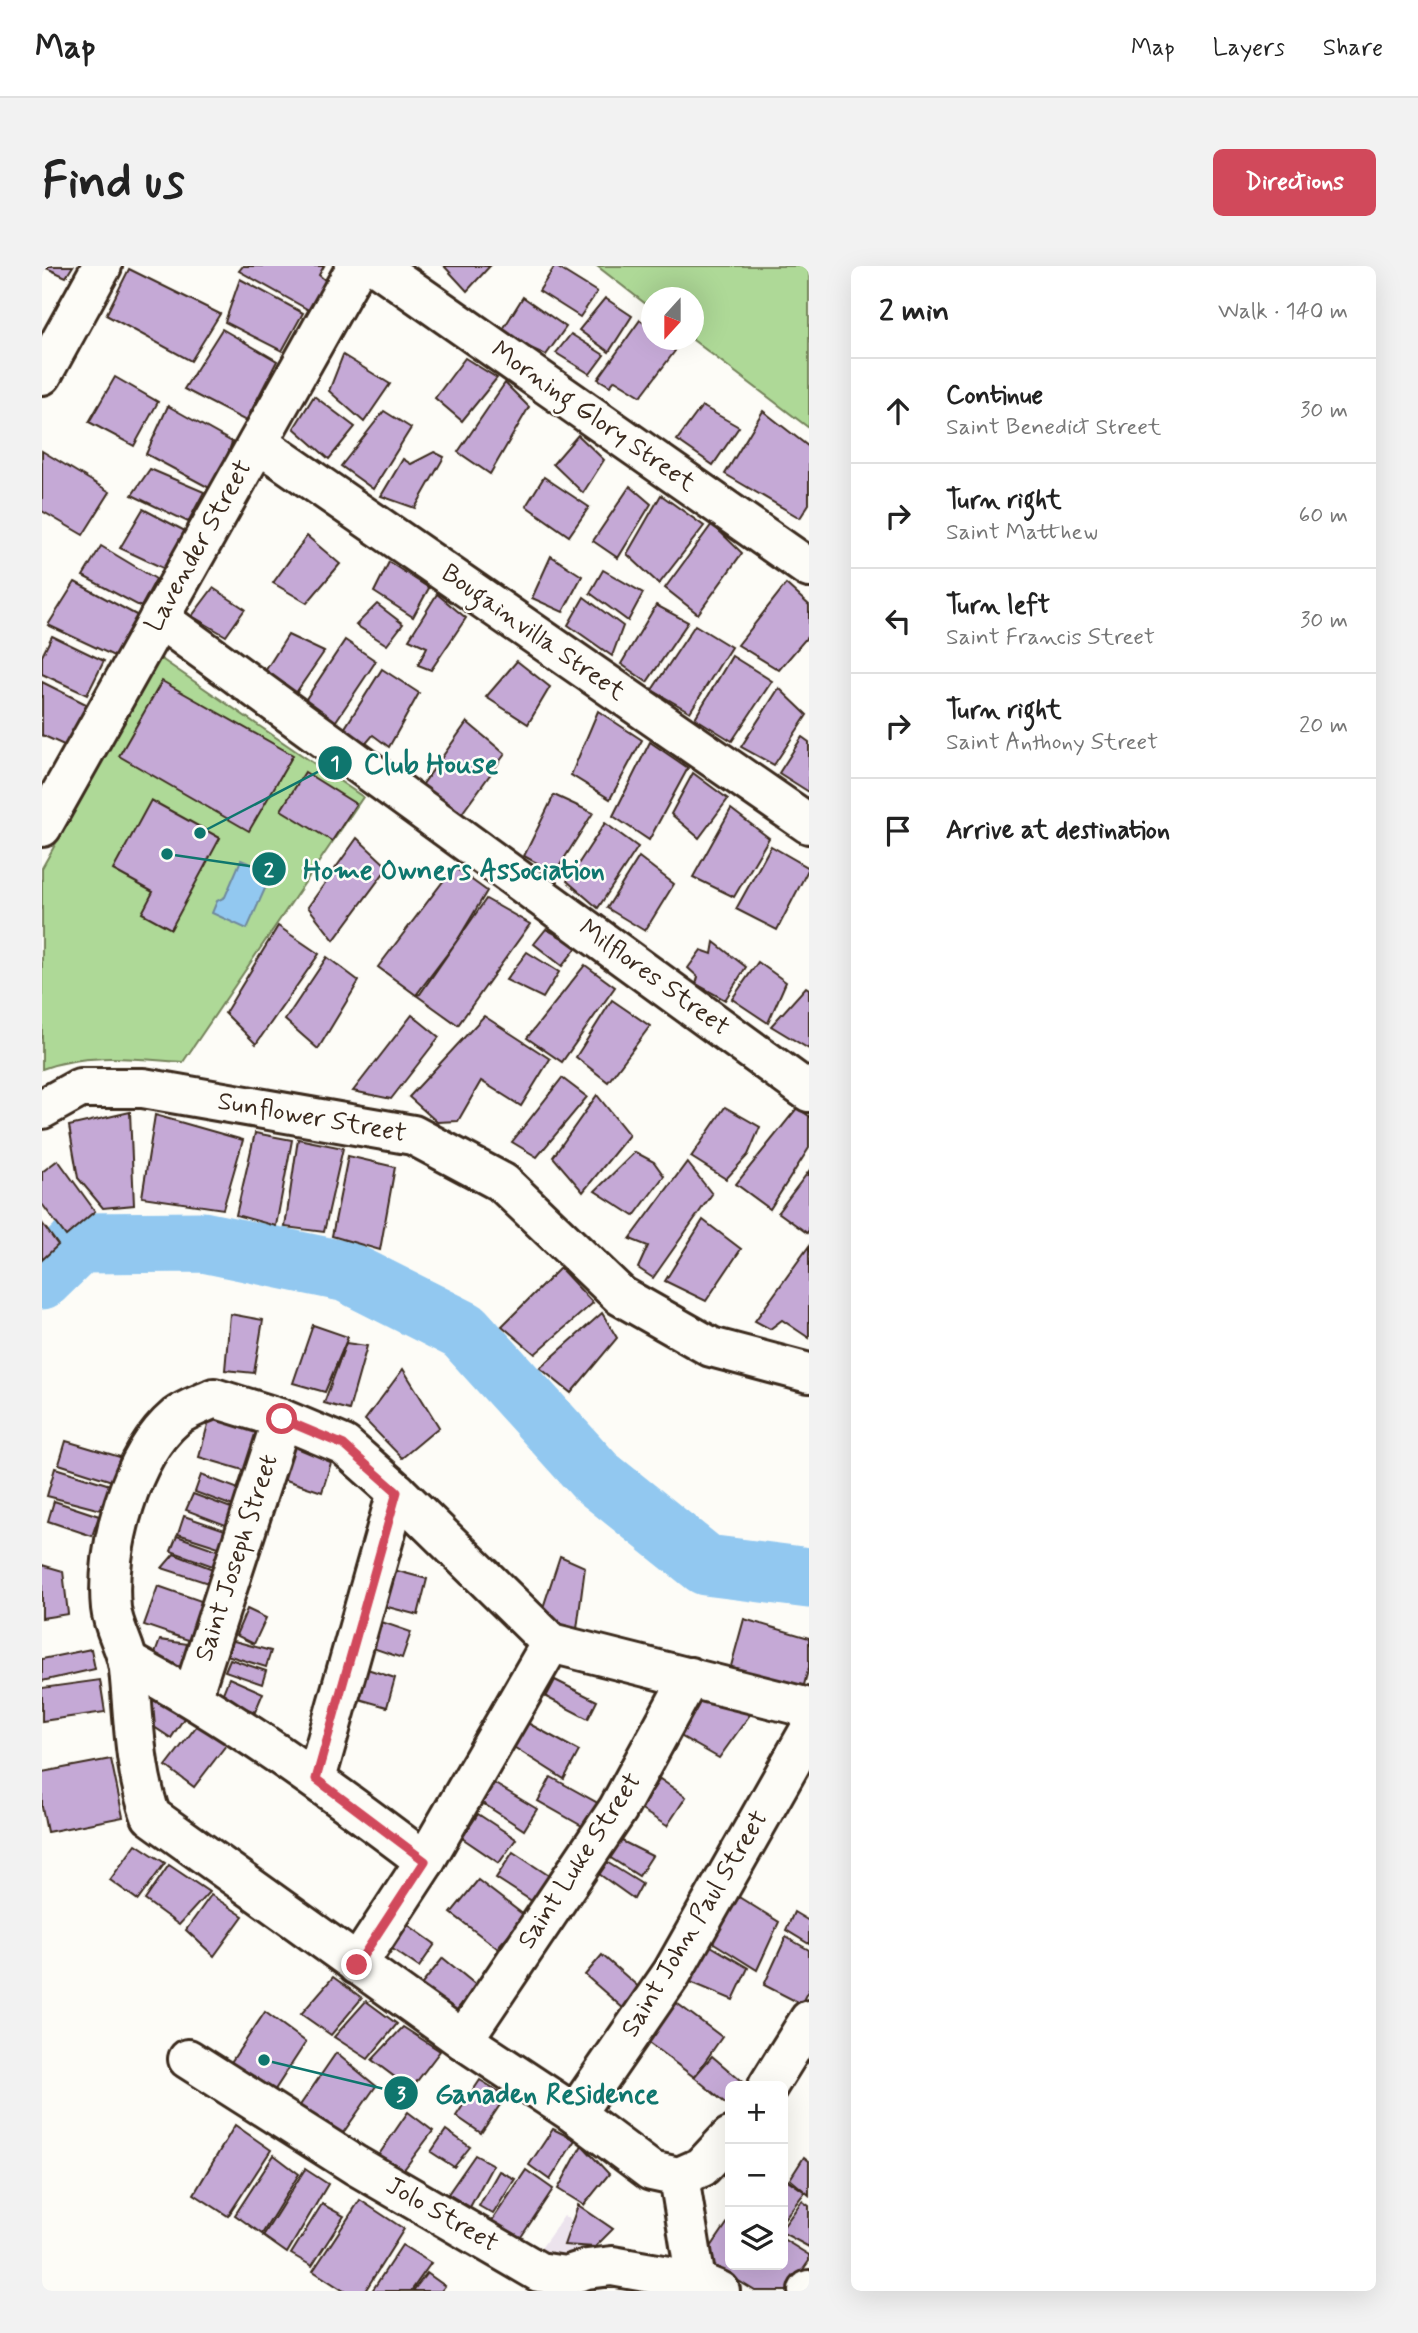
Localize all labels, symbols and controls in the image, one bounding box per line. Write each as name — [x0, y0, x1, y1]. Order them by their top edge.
text: Map — [35, 26, 95, 70]
text: Map — [1131, 33, 1175, 64]
text: Layers — [1213, 33, 1285, 64]
text: Share — [1323, 33, 1383, 64]
button: Directions — [1213, 149, 1376, 216]
text: Find us — [42, 150, 185, 215]
north arrow — [641, 287, 704, 350]
text: 2 min — [879, 292, 949, 331]
text: Walk · 140 m — [1218, 297, 1348, 327]
street label: Morning Glory Street — [482, 334, 702, 503]
text: Continue — [946, 379, 1043, 413]
icon: ahead — [879, 392, 917, 430]
text: 30 m — [1300, 396, 1348, 426]
text: Saint Benedict Street — [946, 413, 1161, 443]
street label: Lavender Street — [138, 454, 260, 638]
text: Turn right — [946, 484, 1062, 518]
icon: right — [879, 497, 917, 535]
text: 60 m — [1299, 501, 1348, 531]
text: Saint Matthew — [946, 518, 1098, 548]
street label: Bougainvilla Street — [433, 557, 632, 712]
text: Turn left — [946, 589, 1050, 623]
icon: left — [879, 602, 917, 640]
text: 30 m — [1300, 606, 1348, 636]
text: Saint Francis Street — [946, 623, 1155, 653]
text: Turn right — [946, 694, 1062, 728]
icon: right — [879, 707, 917, 745]
text: 20 m — [1299, 711, 1348, 741]
text: Saint Anthony Street — [946, 728, 1158, 758]
callout: Club House — [317, 738, 509, 787]
text: Club House — [364, 747, 498, 784]
text: 1 — [330, 750, 340, 778]
icon: arrive — [879, 812, 917, 850]
text: Arrive at destination — [946, 814, 1170, 848]
callout: Home Owners Association — [251, 845, 621, 894]
text: Home Owners Association — [303, 853, 605, 890]
text: 2 — [264, 857, 275, 885]
street label: Milflores Street — [572, 912, 736, 1044]
street label: Sunflower Street — [215, 1085, 409, 1151]
route start — [266, 1403, 297, 1434]
street label: Saint Joseph Street — [187, 1450, 287, 1666]
street label: Saint Luke Street — [510, 1766, 650, 1956]
street label: Saint John Paul Street — [614, 1804, 776, 2044]
route end — [341, 1949, 372, 1980]
callout: Ganaden Residence — [384, 2069, 674, 2118]
text: Ganaden Residence — [435, 2077, 659, 2114]
text: 3 — [396, 2081, 406, 2109]
map controls — [725, 2081, 788, 2270]
button: + — [725, 2081, 788, 2144]
button: − — [725, 2144, 788, 2207]
street label: Jolo Street — [380, 2169, 504, 2261]
button: layers — [725, 2207, 788, 2270]

